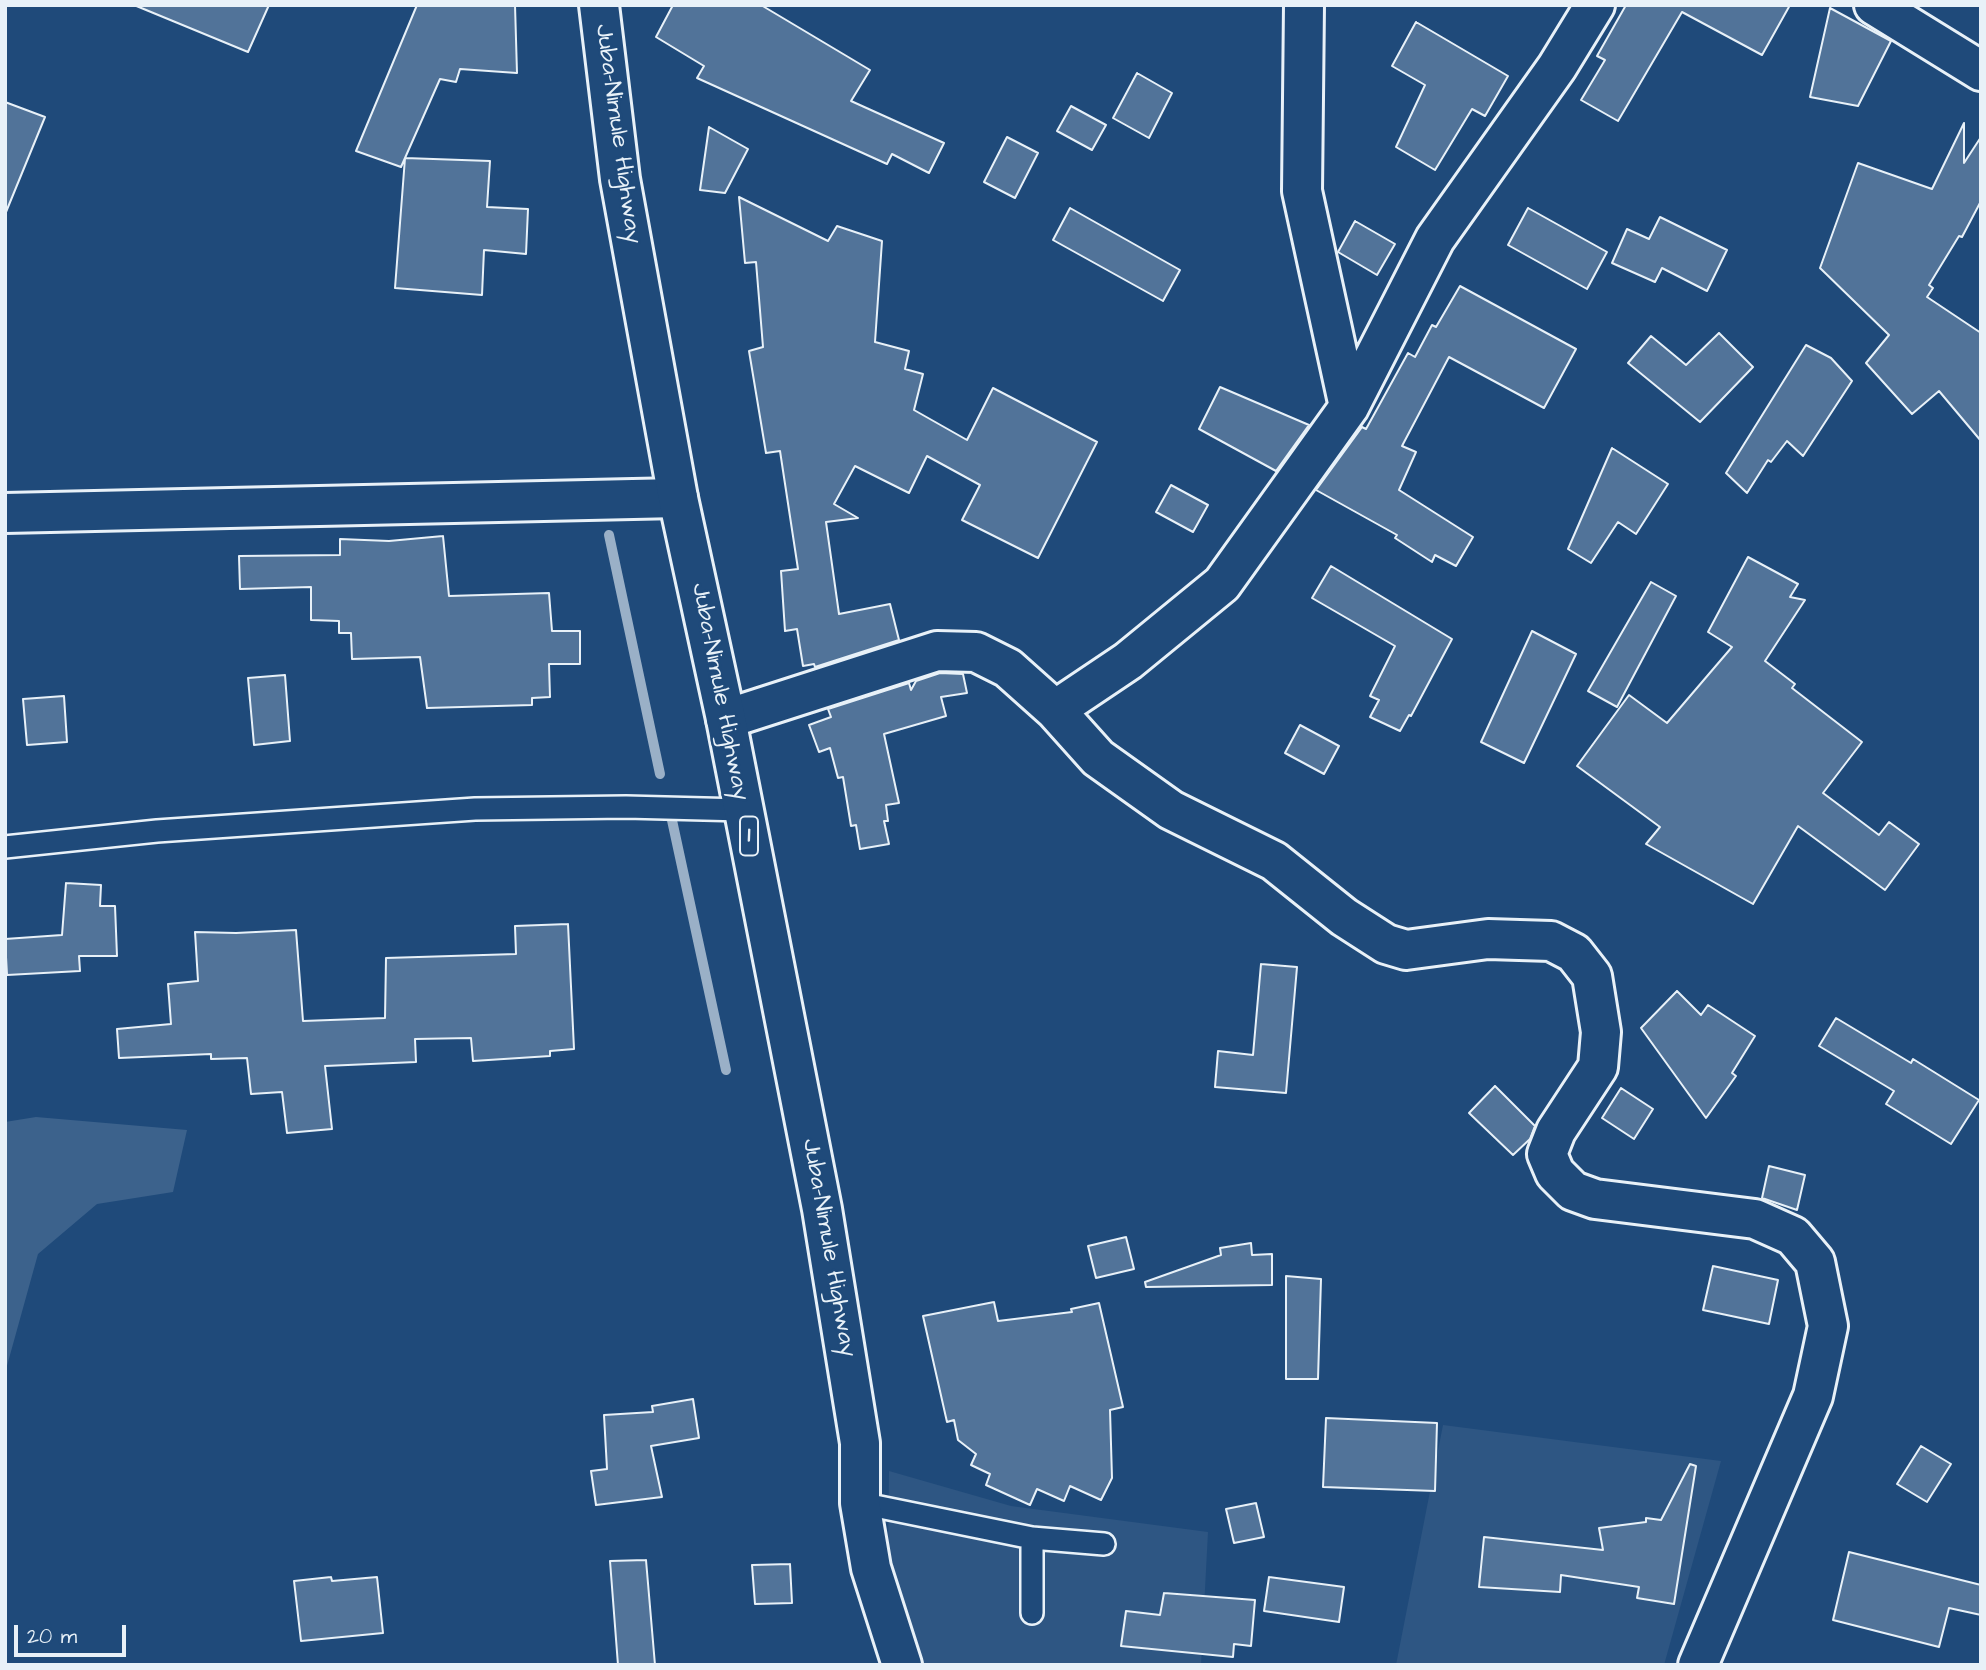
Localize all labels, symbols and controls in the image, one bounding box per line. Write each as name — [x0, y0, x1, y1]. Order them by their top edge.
street label: Juba–Nimule Highway — [587, 22, 647, 246]
street label: Juba–Nimule Highway — [684, 581, 754, 803]
road number: 1 — [740, 816, 758, 856]
street label: Juba–Nimule Highway — [795, 1137, 861, 1359]
scale bar — [18, 1610, 130, 1654]
text: 20 m — [27, 1622, 77, 1651]

